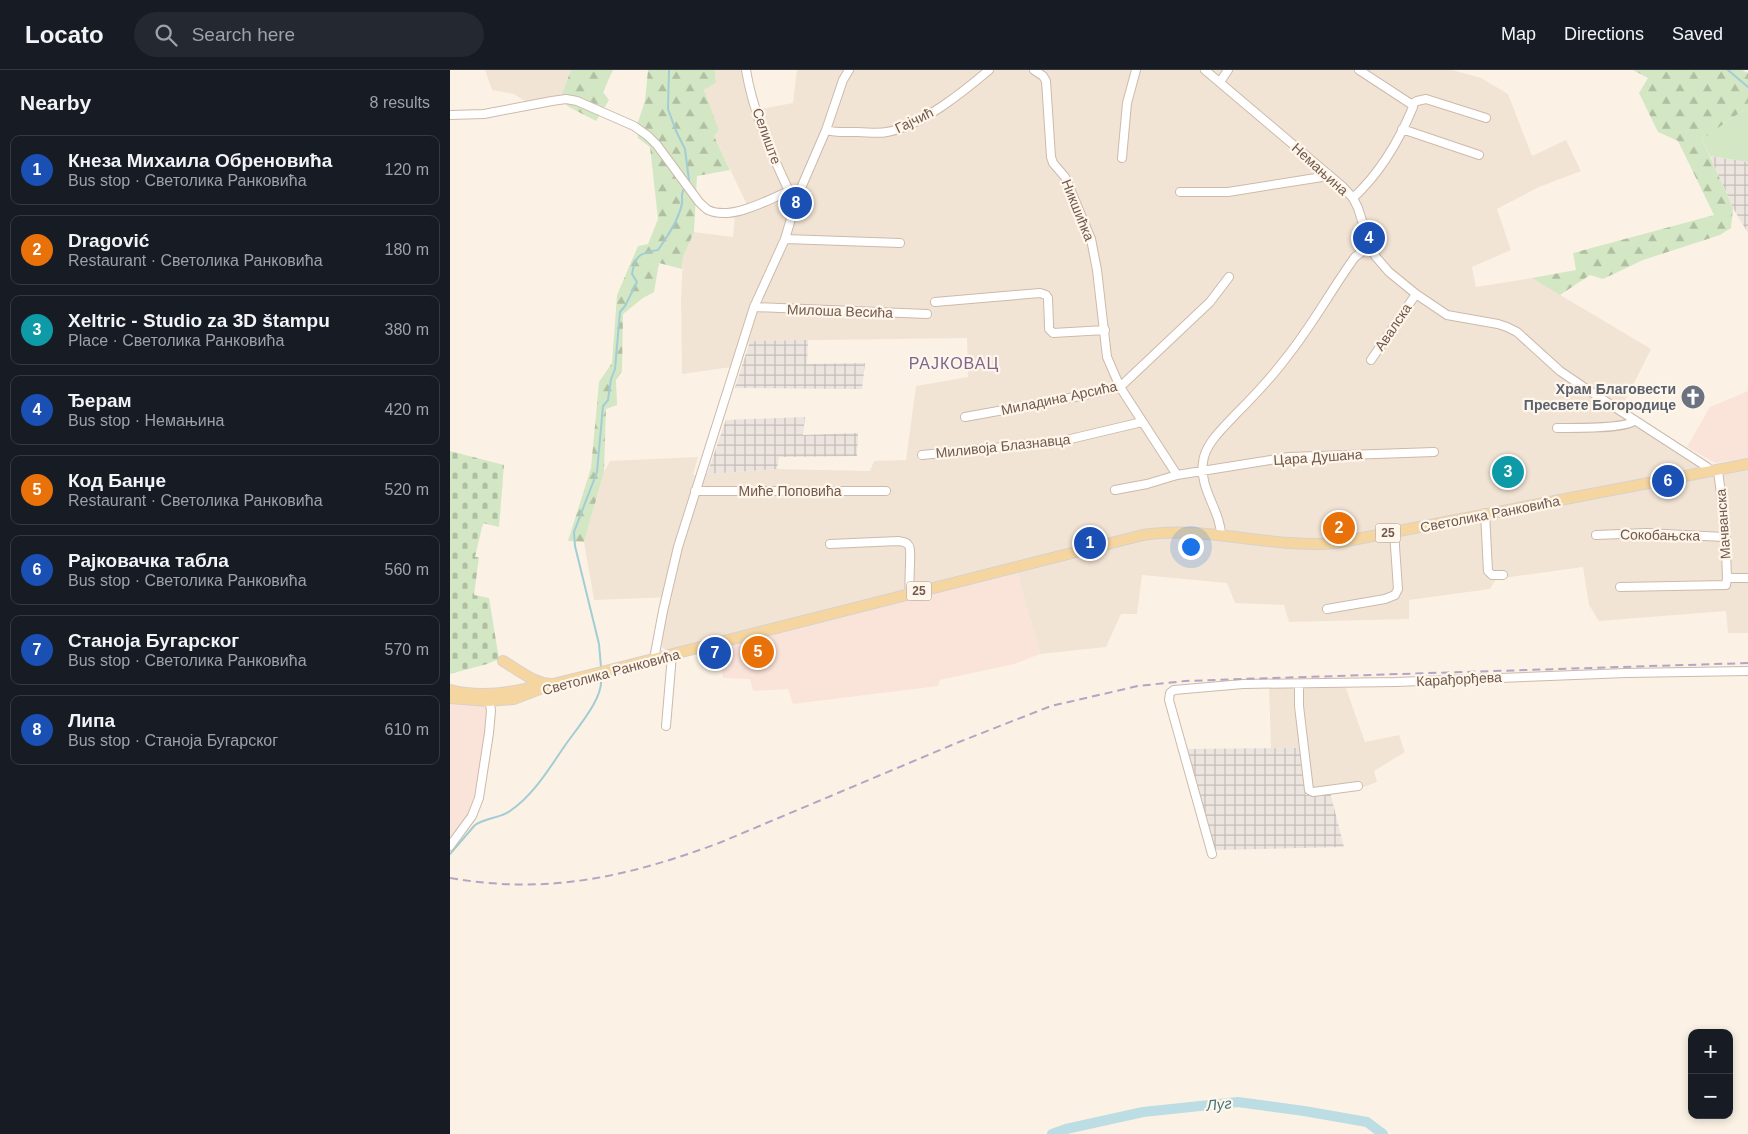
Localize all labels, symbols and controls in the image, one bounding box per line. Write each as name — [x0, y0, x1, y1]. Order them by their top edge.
search box — [134, 12, 484, 57]
text: Locato — [25, 21, 104, 48]
icon: search — [152, 21, 180, 49]
text: Search here — [192, 24, 295, 45]
text: Map — [1501, 24, 1536, 44]
text: Directions — [1564, 24, 1644, 44]
text: Saved — [1672, 24, 1723, 44]
text: Nearby — [20, 91, 91, 114]
text: 8 results — [370, 94, 430, 111]
street label: Гајчић — [892, 104, 936, 136]
street label: Селиште — [749, 106, 785, 167]
street label: Немањина — [1289, 140, 1352, 199]
text: Кнеза Михаила Обреновића — [68, 150, 332, 171]
text: 1 — [33, 161, 41, 178]
text: 120 m — [385, 161, 429, 178]
text: Bus stop · Светолика Ранковића — [68, 172, 307, 189]
street label: Никшићка — [1058, 177, 1098, 243]
pin: 8 — [780, 184, 812, 222]
pin: 4 — [1353, 219, 1385, 257]
text: Dragović — [68, 230, 149, 251]
text: 2 — [33, 241, 41, 258]
text: 180 m — [385, 241, 429, 258]
text: Restaurant · Светолика Ранковића — [68, 252, 323, 269]
street label: Авалска — [1371, 300, 1415, 354]
street label: Милоша Весића — [787, 301, 893, 321]
text: Xeltric - Studio za 3D štampu — [68, 310, 330, 331]
text: 3 — [33, 321, 41, 338]
text: 380 m — [385, 321, 429, 338]
text: Place · Светолика Ранковића — [68, 332, 284, 349]
district label: РАЈКОВАЦ — [909, 355, 999, 372]
street label: Миладина Арсића — [999, 378, 1119, 418]
place label: Храм Благовести Пресвете Богородице — [1524, 381, 1676, 413]
church icon: Храм Благовести Пресвете Богородице — [1680, 384, 1706, 410]
text: Ђерам — [68, 390, 132, 411]
text: 4 — [33, 401, 41, 418]
text: 420 m — [385, 401, 429, 418]
text: Bus stop · Немањина — [68, 412, 225, 429]
street label: Миливоја Блазнавца — [935, 431, 1071, 461]
street label: Цара Душана — [1273, 446, 1363, 468]
pin: 3 — [1492, 453, 1524, 491]
pin: 6 — [1652, 462, 1684, 500]
text: Код Банџе — [68, 470, 166, 491]
text: 5 — [33, 481, 41, 498]
text: 520 m — [385, 481, 429, 498]
street label: Миће Поповића — [739, 483, 842, 499]
street label: Мачванска — [1713, 488, 1733, 560]
text: Restaurant · Светолика Ранковића — [68, 492, 323, 509]
street label: Светолика Ранковића — [1419, 493, 1561, 535]
pin: 2 — [1323, 509, 1355, 547]
road number: 25 — [1376, 523, 1400, 542]
pin: 1 — [1074, 524, 1106, 562]
street label: Сокобањска — [1620, 526, 1700, 544]
your location — [1178, 534, 1204, 560]
text: Рајковачка табла — [68, 550, 229, 571]
text: 6 — [33, 561, 41, 578]
text: 560 m — [385, 561, 429, 578]
text: Bus stop · Светолика Ранковића — [68, 572, 307, 589]
road number: 25 — [906, 582, 932, 600]
text: Станоја Бугарског — [68, 630, 239, 651]
pin: 5 — [742, 633, 774, 671]
pin: 7 — [699, 634, 731, 672]
text: 7 — [33, 641, 41, 658]
text: 570 m — [385, 641, 429, 658]
street label: Светолика Ранковића — [540, 646, 682, 698]
text: Bus stop · Светолика Ранковића — [68, 652, 307, 669]
street label: Карађорђева — [1416, 669, 1502, 689]
text: Липа — [68, 710, 115, 731]
text: 8 — [33, 721, 41, 738]
text: 610 m — [385, 721, 429, 738]
text: Bus stop · Станоја Бугарског — [68, 732, 278, 749]
map controls — [1688, 1029, 1733, 1119]
button: + — [1688, 1029, 1733, 1074]
button: − — [1688, 1074, 1733, 1119]
water label: Луг — [1205, 1094, 1233, 1114]

